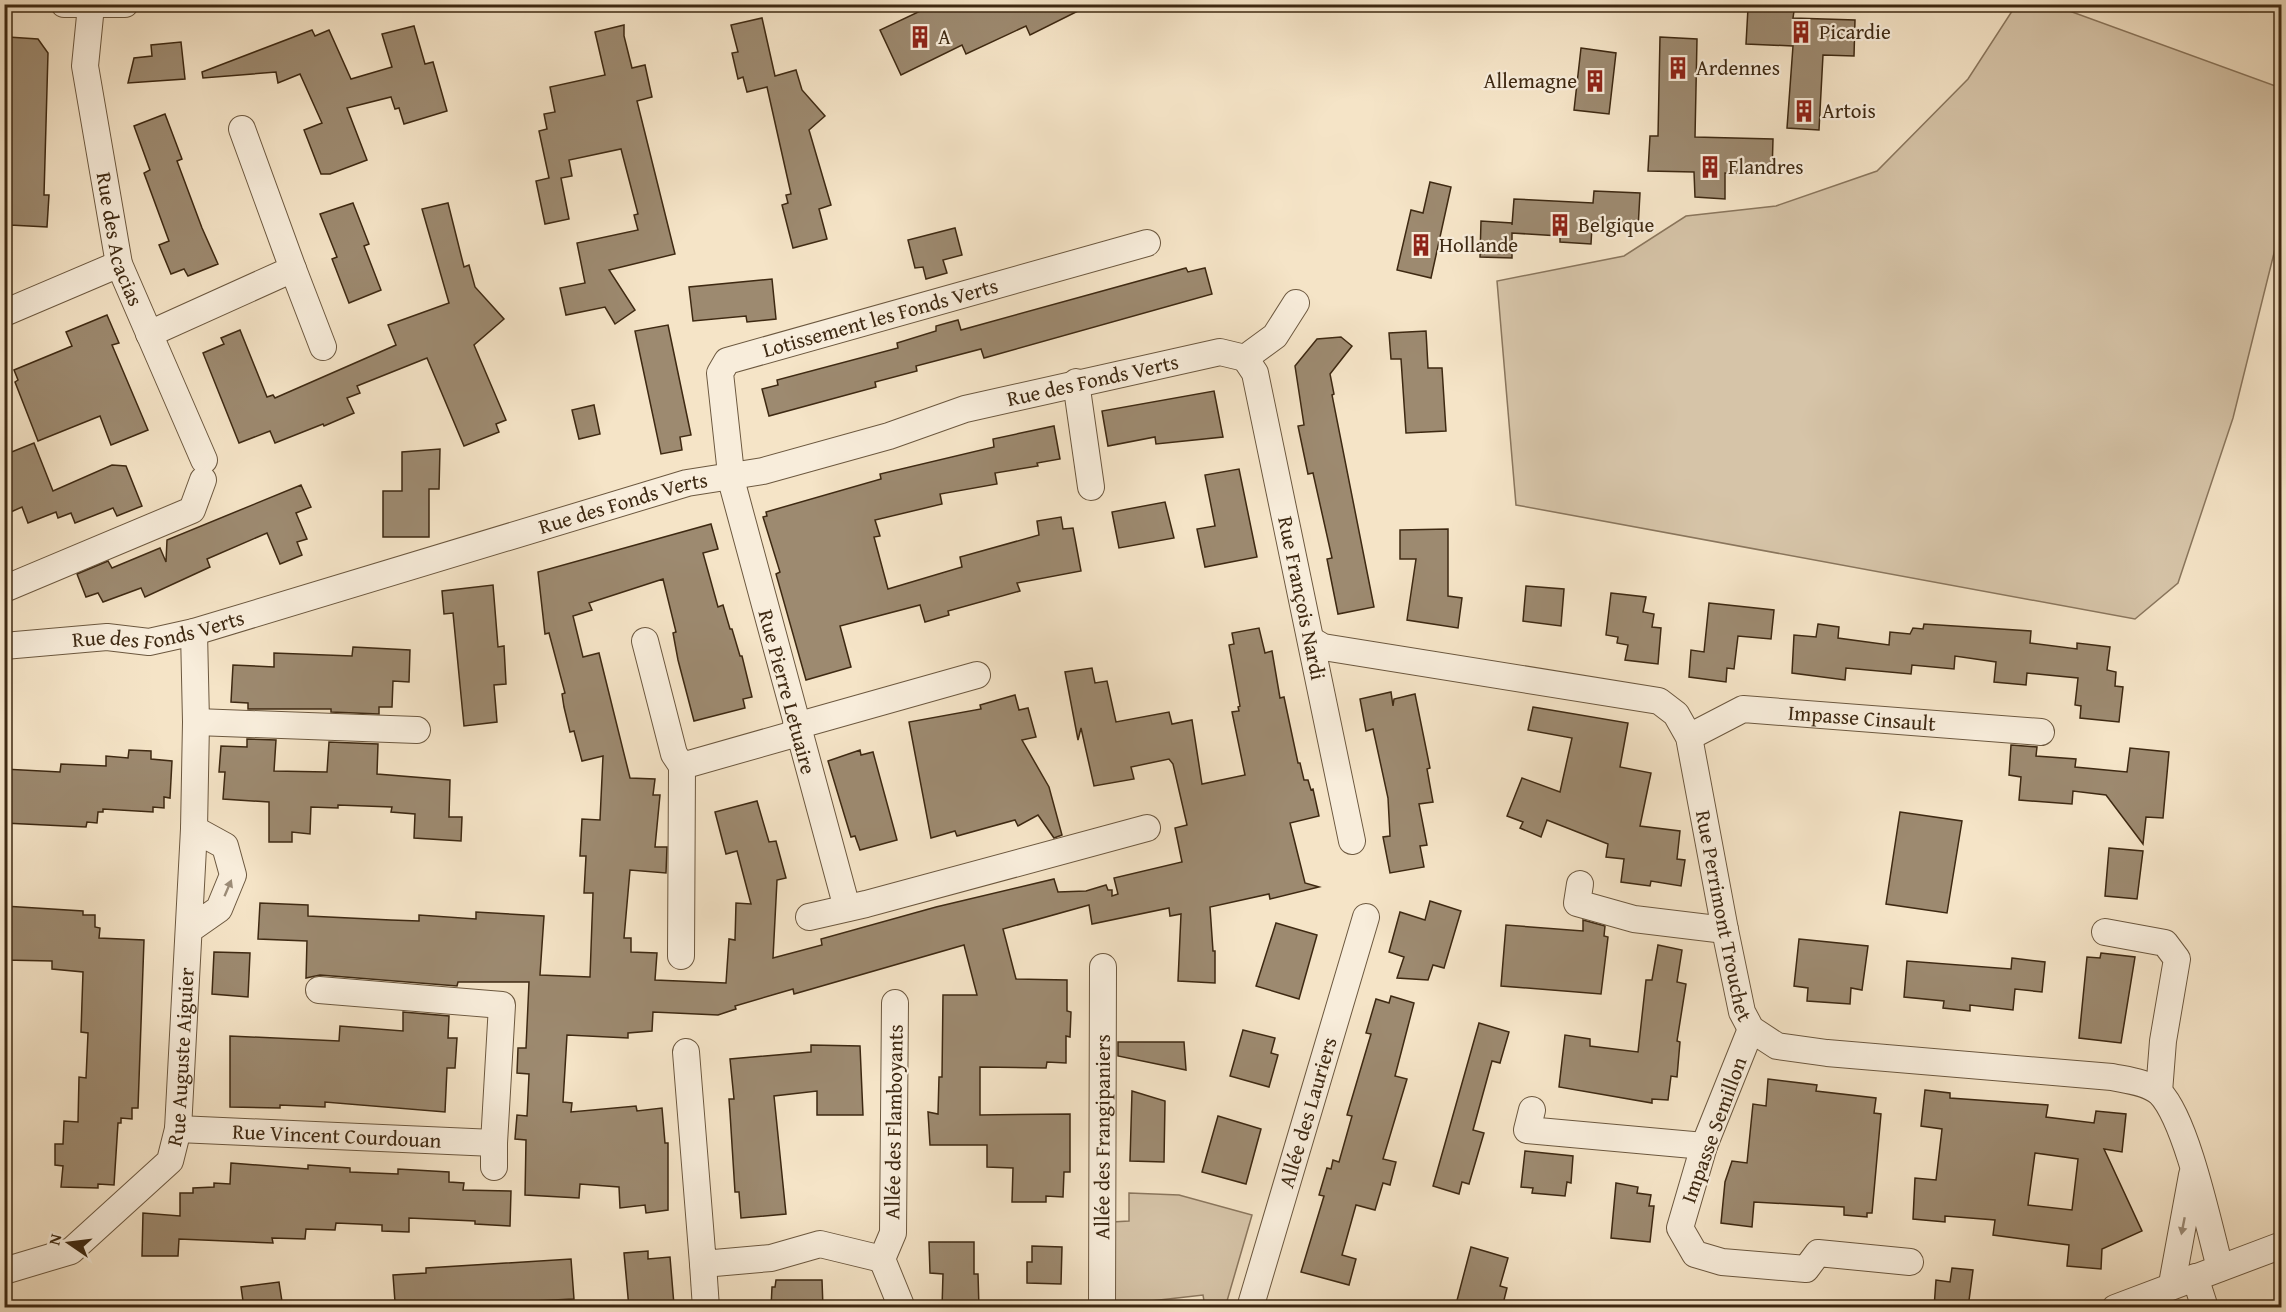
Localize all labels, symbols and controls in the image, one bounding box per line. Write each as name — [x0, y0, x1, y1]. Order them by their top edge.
place label: Picardie — [1819, 16, 1891, 47]
building icon: Picardie — [1788, 19, 1814, 45]
place label: A — [938, 21, 951, 52]
building icon: A — [907, 24, 933, 50]
place label: Ardennes — [1696, 52, 1780, 83]
building icon: Ardennes — [1665, 55, 1691, 81]
place label: Allemagne — [1483, 65, 1577, 96]
building icon: Allemagne — [1582, 68, 1608, 94]
place label: Artois — [1822, 95, 1876, 126]
building icon: Artois — [1791, 98, 1817, 124]
place label: Flandres — [1728, 151, 1804, 182]
building icon: Flandres — [1697, 154, 1723, 180]
street label: Rue des Acacias — [88, 170, 151, 311]
place label: Belgique — [1578, 209, 1654, 240]
building icon: Belgique — [1547, 212, 1573, 238]
place label: Hollande — [1439, 229, 1518, 260]
building icon: Hollande — [1408, 232, 1434, 258]
street label: Lotissement les Fonds Verts — [759, 270, 1001, 365]
street label: Rue des Fonds Verts — [1004, 346, 1181, 414]
street label: Rue des Fonds Verts — [535, 464, 710, 542]
street label: Rue François Nardi — [1270, 513, 1334, 683]
street label: Rue des Fonds Verts — [71, 602, 248, 657]
street label: Rue Pierre Letuaire — [751, 606, 824, 778]
street label: Impasse Cinsault — [1787, 697, 1938, 739]
street label: Rue Perrimont Trouchet — [1688, 808, 1761, 1028]
one-way arrow — [223, 879, 233, 897]
street label: Rue Auguste Aiguier — [158, 966, 202, 1149]
street label: Allée des Flamboyants — [876, 1024, 911, 1220]
street label: Allée des Lauriers — [1271, 1033, 1345, 1191]
street label: Allée des Frangipaniers — [1086, 1034, 1118, 1240]
street label: Impasse Semillon — [1673, 1052, 1754, 1207]
street label: Rue Vincent Courdouan — [232, 1115, 442, 1156]
north arrow — [39, 1213, 99, 1273]
one-way arrow — [2178, 1217, 2187, 1236]
text: N — [42, 1231, 67, 1247]

